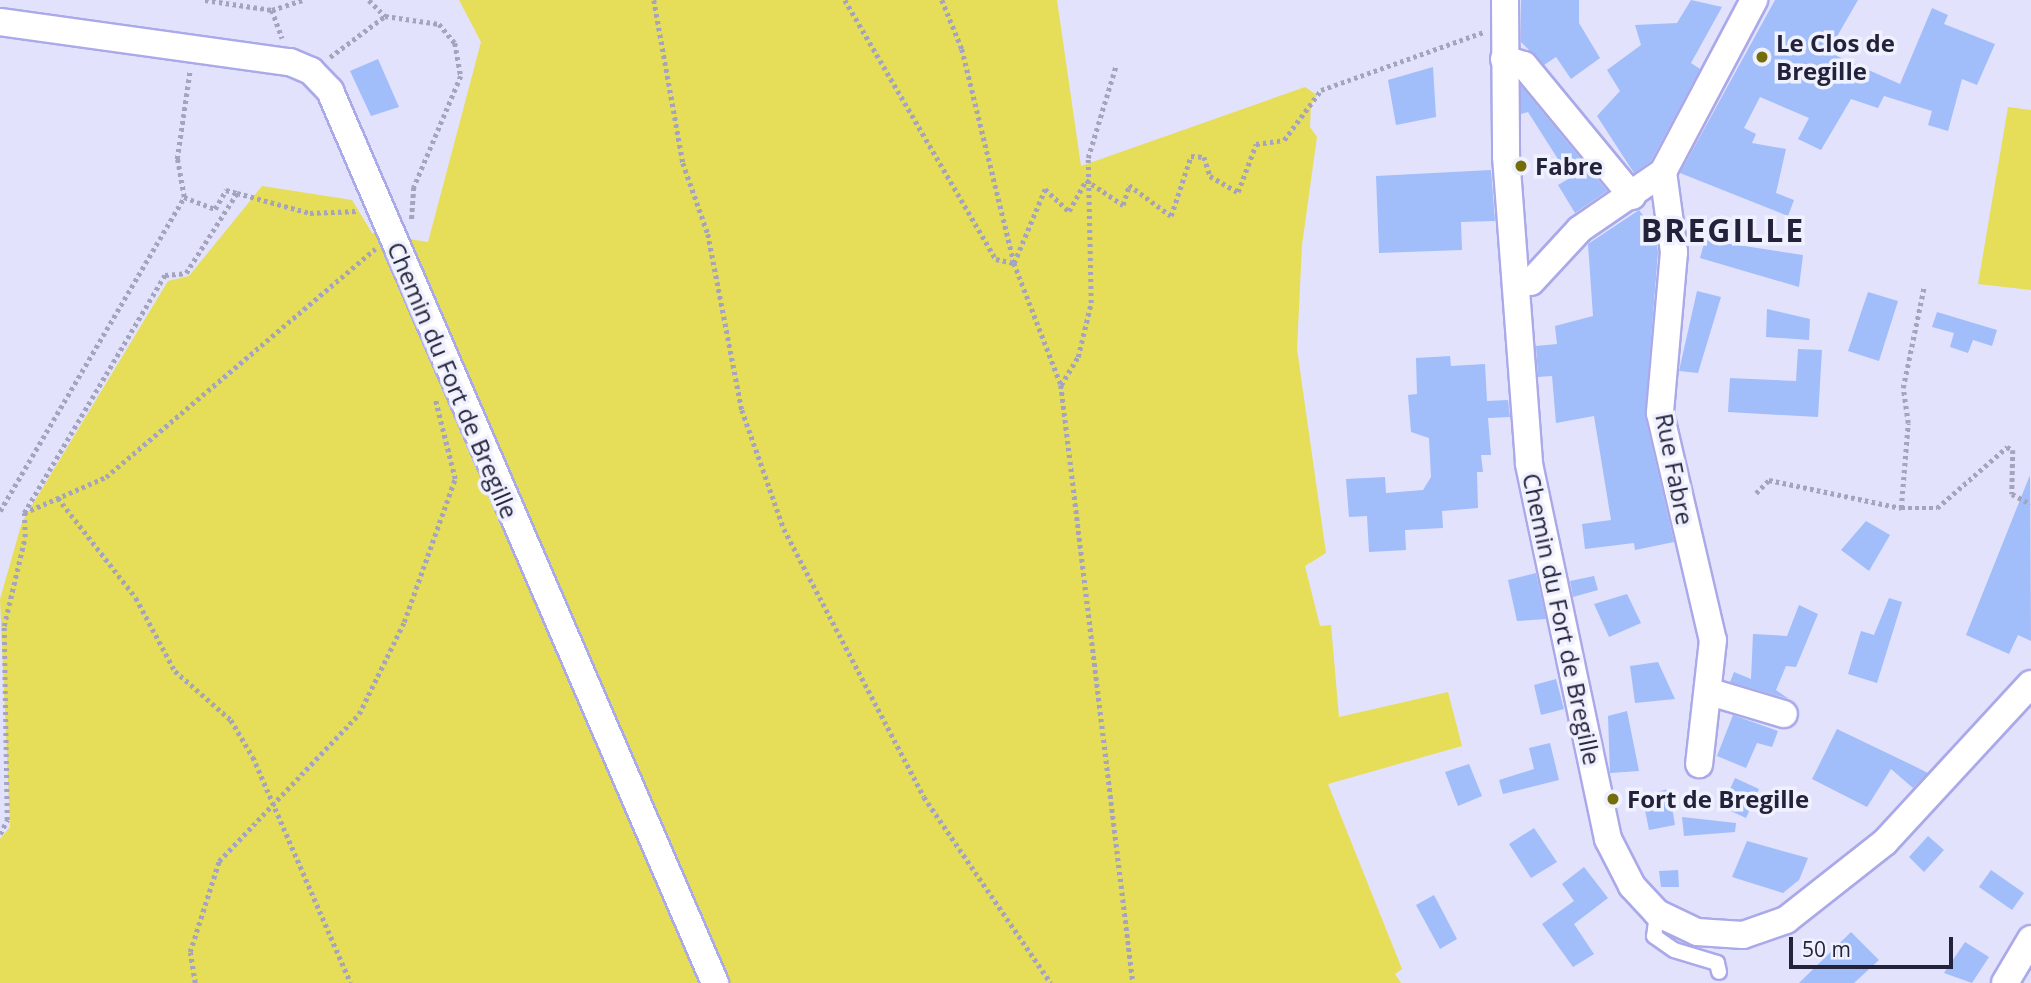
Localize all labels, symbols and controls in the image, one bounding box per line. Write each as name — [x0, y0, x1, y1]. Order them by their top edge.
place label: Le Clos de Bregille — [1776, 29, 1895, 85]
marker: Le Clos de Bregille — [1754, 49, 1770, 65]
place label: Fabre — [1535, 152, 1603, 180]
marker: Fabre — [1513, 158, 1529, 174]
district label: BREGILLE — [1642, 211, 1804, 249]
street label: Chemin du Fort de Bregille — [382, 237, 524, 523]
street label: Rue Fabre — [1650, 411, 1700, 527]
street label: Chemin du Fort de Bregille — [1517, 471, 1607, 767]
place label: Fort de Bregille — [1627, 785, 1809, 813]
marker: Fort de Bregille — [1605, 791, 1621, 807]
scale bar — [1793, 923, 1958, 967]
text: 50 m — [1802, 935, 1851, 963]

